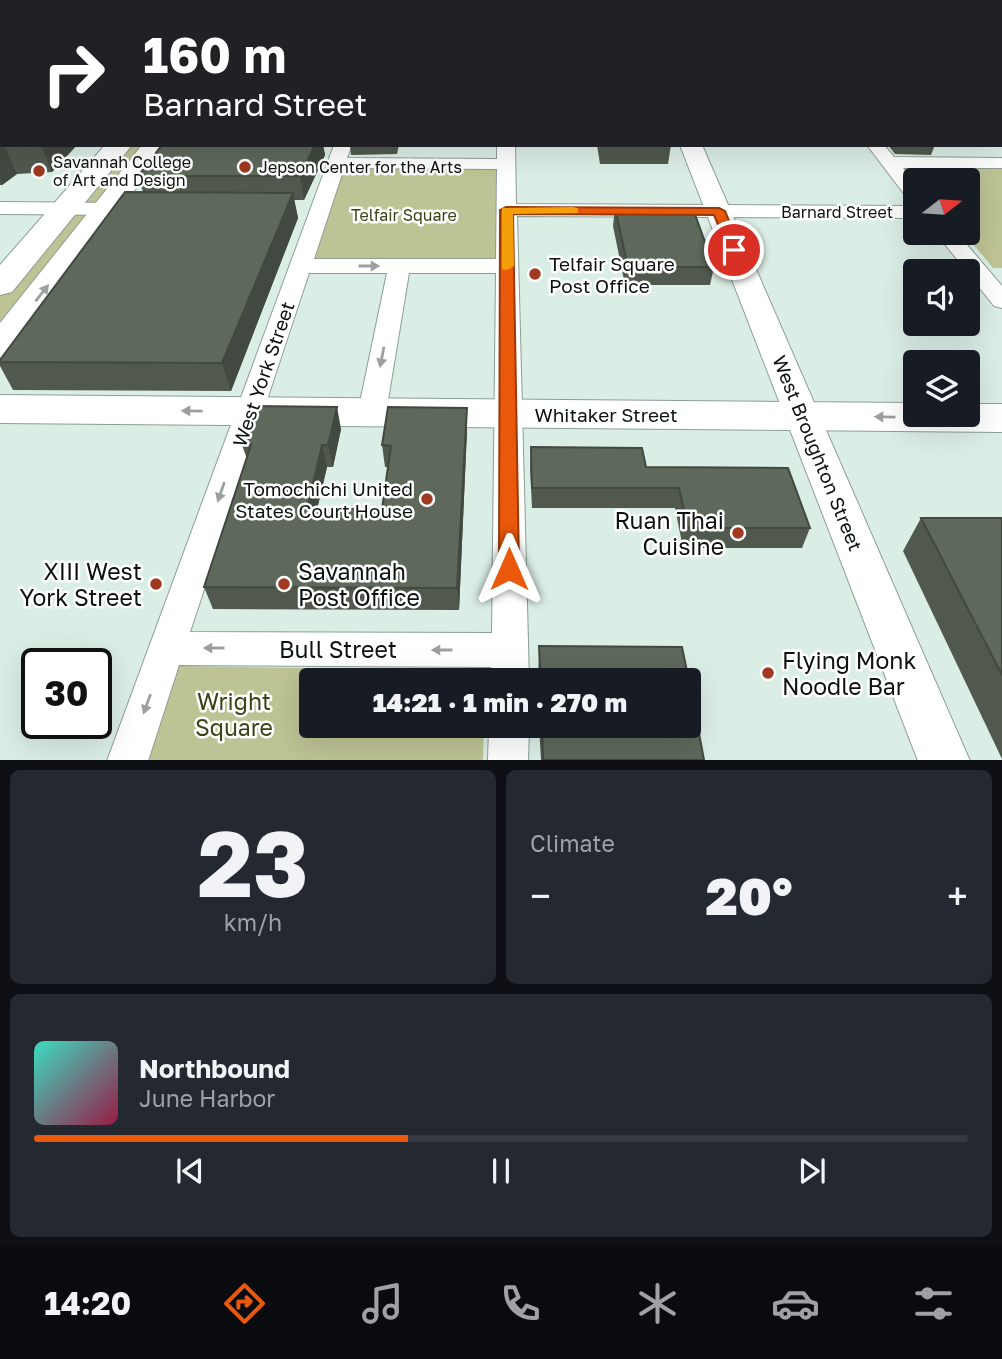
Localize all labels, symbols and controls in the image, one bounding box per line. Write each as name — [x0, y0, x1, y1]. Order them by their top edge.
text: 160 m — [143, 25, 286, 84]
icon: right — [28, 28, 119, 119]
text: Barnard Street — [143, 85, 367, 123]
place label: Savannah College of Art and Design — [53, 152, 191, 190]
place label: Jepson Center for the Arts — [259, 157, 462, 177]
marker: Jepson Center for the Arts — [237, 159, 253, 175]
marker: Savannah College of Art and Design — [31, 163, 47, 179]
north arrow — [903, 168, 980, 245]
map controls — [903, 168, 980, 427]
street label: Barnard Street — [781, 202, 893, 222]
park label: Telfair Square — [351, 205, 457, 225]
pin — [704, 220, 764, 280]
icon: arrive — [715, 231, 753, 269]
place label: Telfair Square Post Office — [549, 252, 675, 297]
button: sound — [903, 259, 980, 336]
one-way arrow — [358, 260, 380, 272]
marker: Telfair Square Post Office — [527, 266, 543, 282]
one-way arrow — [34, 284, 48, 302]
street label: West York Street — [227, 298, 299, 450]
one-way arrow — [376, 346, 387, 368]
button: layers — [903, 350, 980, 427]
street label: West Broughton Street — [768, 352, 868, 554]
street label: Whitaker Street — [534, 403, 678, 426]
one-way arrow — [181, 405, 203, 417]
one-way arrow — [874, 411, 896, 423]
place label: Tomochichi United States Court House — [235, 477, 413, 522]
one-way arrow — [215, 481, 226, 502]
marker: Tomochichi United States Court House — [419, 491, 435, 507]
place label: Ruan Thai Cuisine — [614, 506, 724, 560]
marker: Ruan Thai Cuisine — [730, 525, 746, 541]
position arrow — [472, 532, 546, 606]
place label: XIII West York Street — [20, 557, 142, 611]
place label: Savannah Post Office — [298, 557, 420, 611]
marker: XIII West York Street — [148, 576, 164, 592]
marker: Savannah Post Office — [276, 576, 292, 592]
street label: Bull Street — [279, 635, 397, 663]
one-way arrow — [203, 642, 225, 654]
one-way arrow — [430, 644, 452, 656]
place label: Flying Monk Noodle Bar — [782, 646, 916, 700]
speed limit sign: 30 — [21, 648, 112, 739]
marker: Flying Monk Noodle Bar — [760, 665, 776, 681]
park label: Wright Square — [195, 687, 273, 741]
text: 14:21 · 1 min · 270 m — [373, 687, 627, 718]
one-way arrow — [141, 694, 152, 715]
text: 23 — [197, 808, 309, 917]
text: Climate — [530, 829, 615, 857]
text: 20° — [706, 864, 792, 926]
text: − — [530, 873, 551, 918]
text: + — [947, 873, 968, 918]
text: km/h — [224, 908, 282, 936]
text: Northbound — [139, 1053, 290, 1084]
text: June Harbor — [139, 1084, 275, 1112]
icon: previous — [171, 1152, 209, 1190]
icon: pause — [482, 1152, 520, 1190]
icon: next — [793, 1152, 831, 1190]
icon: directions — [220, 1279, 269, 1328]
icon: music — [358, 1279, 407, 1328]
icon: phone — [496, 1279, 545, 1328]
icon: climate — [633, 1279, 682, 1328]
icon: car — [771, 1279, 820, 1328]
icon: filters — [909, 1279, 958, 1328]
text: 14:20 — [44, 1284, 131, 1322]

